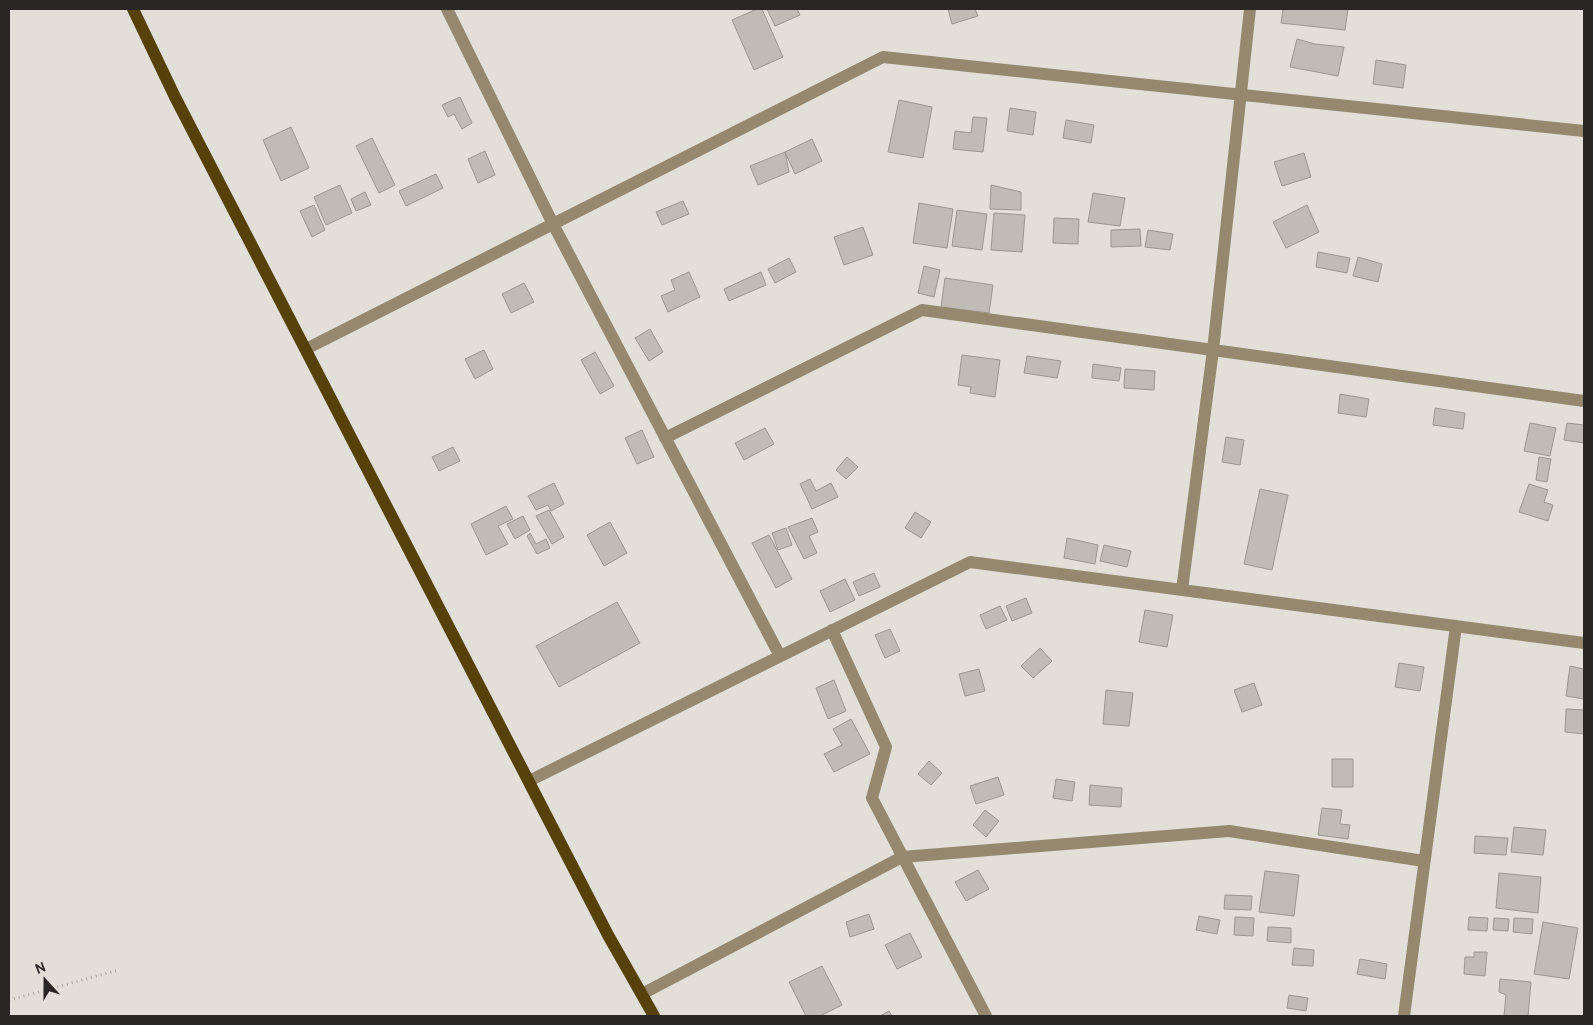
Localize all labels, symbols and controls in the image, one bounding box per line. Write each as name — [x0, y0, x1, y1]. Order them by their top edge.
north arrow — [20, 955, 70, 1005]
text: N — [32, 958, 48, 978]

